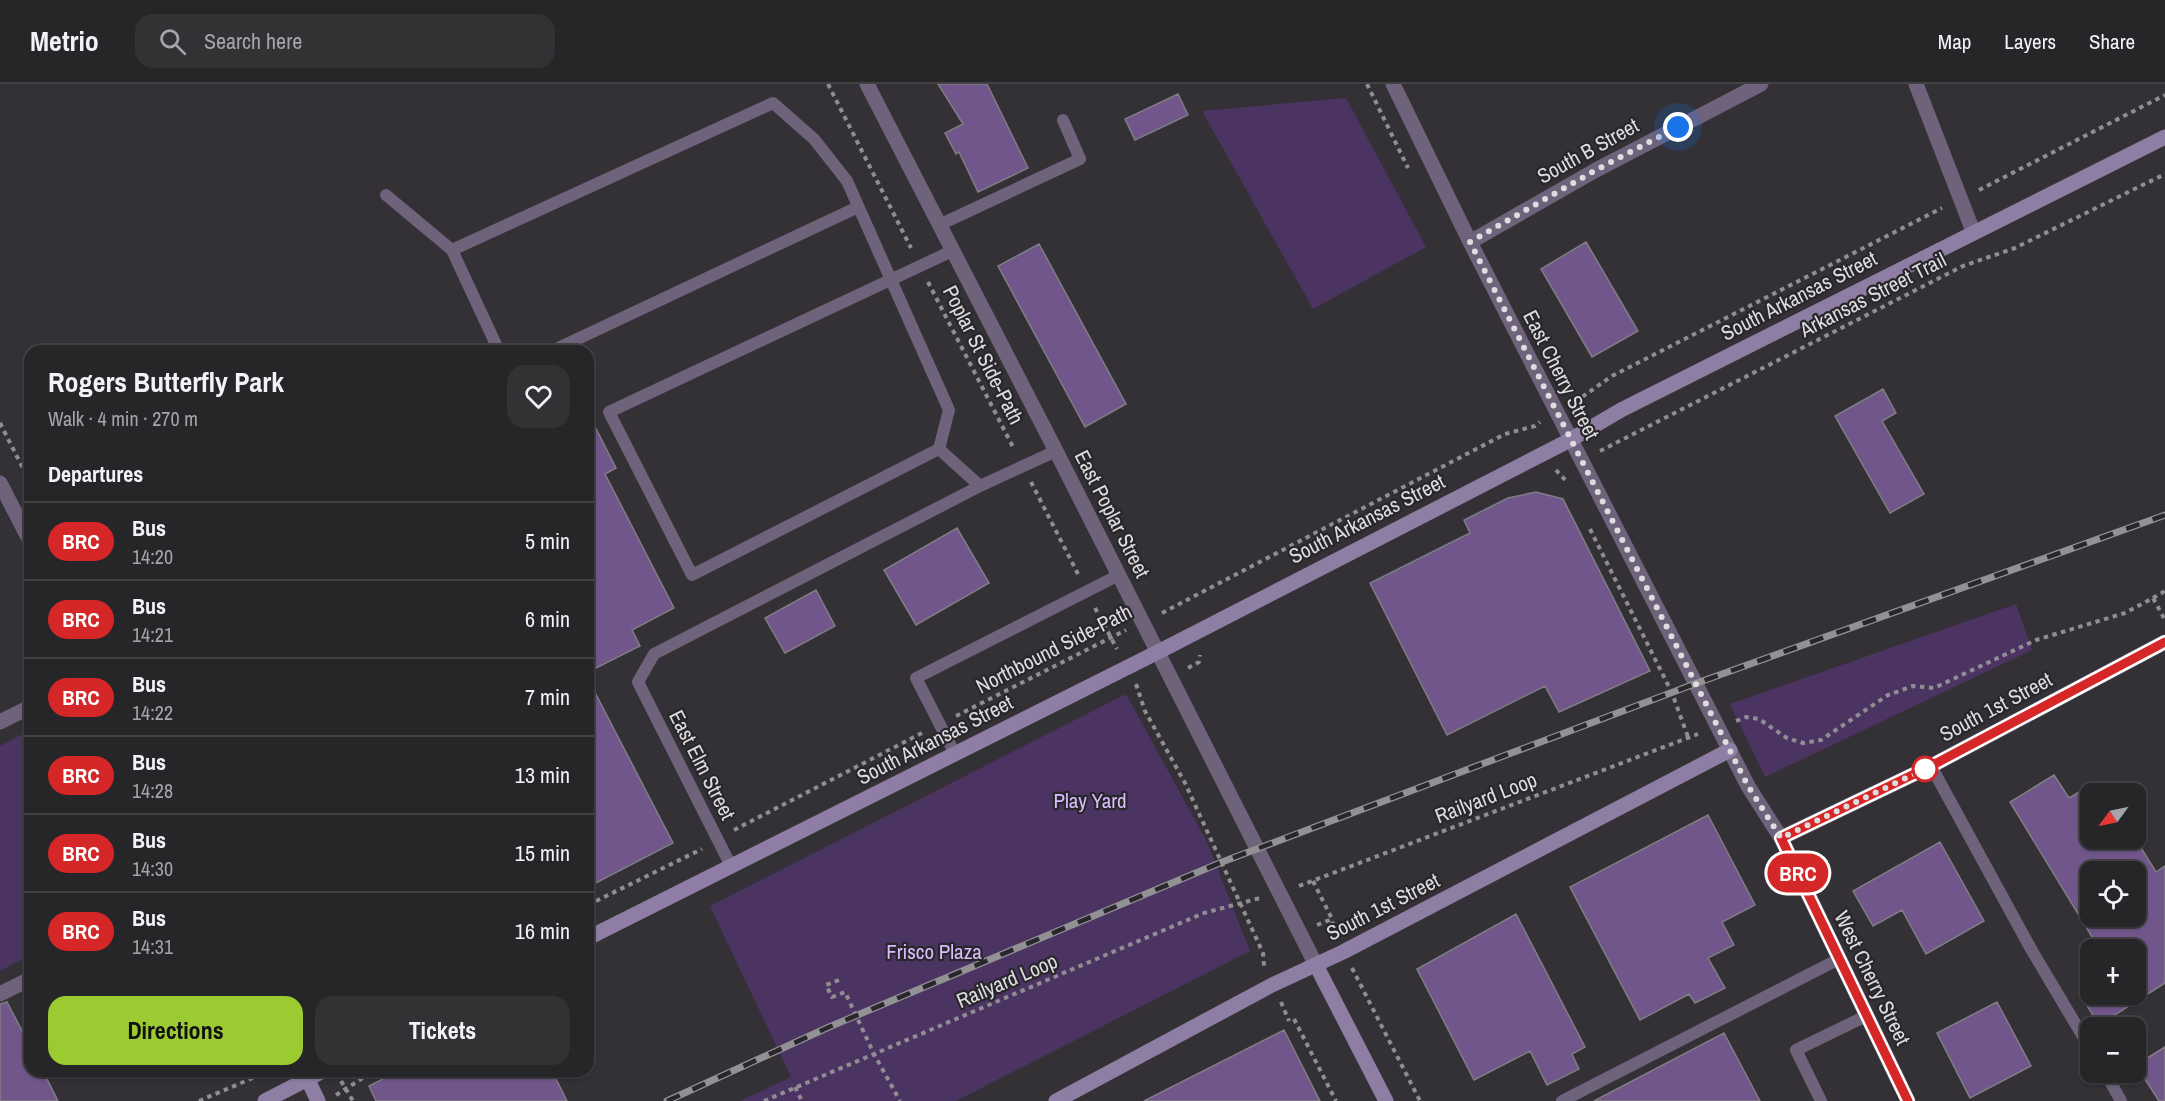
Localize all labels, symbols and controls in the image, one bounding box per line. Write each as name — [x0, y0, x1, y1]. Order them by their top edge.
search box — [135, 14, 555, 68]
text: Metrio — [30, 22, 99, 60]
icon: search — [156, 25, 189, 58]
text: Search here — [204, 26, 302, 56]
text: Map — [1938, 27, 1971, 56]
text: Layers — [2004, 27, 2056, 56]
text: Share — [2089, 27, 2135, 56]
street label: South B Street — [1532, 111, 1644, 190]
your location — [1663, 112, 1693, 142]
street label: South Arkansas Street — [1716, 244, 1882, 347]
street label: Arkansas Street Trail — [1794, 245, 1951, 344]
street label: Poplar St Side-Path — [936, 280, 1031, 429]
street label: East Cherry Street — [1516, 305, 1607, 445]
text: Rogers Butterfly Park — [48, 363, 284, 401]
button: heart — [507, 365, 570, 428]
text: Walk · 4 min · 270 m — [48, 405, 198, 432]
street label: East Poplar Street — [1068, 445, 1157, 583]
text: Departures — [48, 459, 143, 489]
street label: South Arkansas Street — [1284, 467, 1450, 570]
text: Bus — [132, 513, 166, 543]
text: 5 min — [525, 526, 570, 556]
text: BRC — [62, 527, 100, 556]
text: 14:20 — [132, 543, 173, 570]
text: Bus — [132, 591, 166, 621]
street label: Northbound Side-Path — [971, 597, 1137, 700]
text: 6 min — [525, 604, 570, 634]
text: BRC — [62, 605, 100, 634]
text: 14:21 — [132, 621, 173, 648]
street label: South 1st Street — [1934, 665, 2057, 748]
text: Bus — [132, 669, 166, 699]
text: 7 min — [525, 682, 570, 712]
text: BRC — [62, 683, 100, 712]
street label: South Arkansas Street — [852, 688, 1018, 791]
text: 14:22 — [132, 699, 173, 726]
street label: East Elm Street — [662, 705, 743, 825]
text: Bus — [132, 747, 166, 777]
unlabelled marker — [1912, 756, 1938, 782]
text: 13 min — [515, 760, 570, 790]
text: BRC — [62, 761, 100, 790]
street label: Railyard Loop — [1431, 765, 1541, 830]
text: 14:28 — [132, 777, 173, 804]
north arrow — [2080, 783, 2146, 849]
map controls — [2080, 783, 2146, 1083]
park label: Play Yard — [1053, 786, 1127, 815]
text: Bus — [132, 825, 166, 855]
text: 15 min — [515, 838, 570, 868]
text: BRC — [62, 839, 100, 868]
line badge: BRC — [1764, 854, 1832, 892]
text: 14:30 — [132, 855, 173, 882]
text: BRC — [1779, 859, 1817, 888]
button: locate — [2080, 861, 2146, 927]
street label: South 1st Street — [1321, 866, 1445, 948]
text: Bus — [132, 903, 166, 933]
street label: West Cherry Street — [1827, 906, 1918, 1050]
text: 16 min — [515, 916, 570, 946]
text: BRC — [62, 917, 100, 946]
text: 14:31 — [132, 933, 173, 960]
park label: Frisco Plaza — [886, 937, 982, 966]
button: + — [2080, 939, 2146, 1005]
street label: Railyard Loop — [952, 946, 1062, 1015]
button: Directions — [48, 996, 303, 1065]
button: Tickets — [315, 996, 570, 1065]
button: − — [2080, 1017, 2146, 1083]

